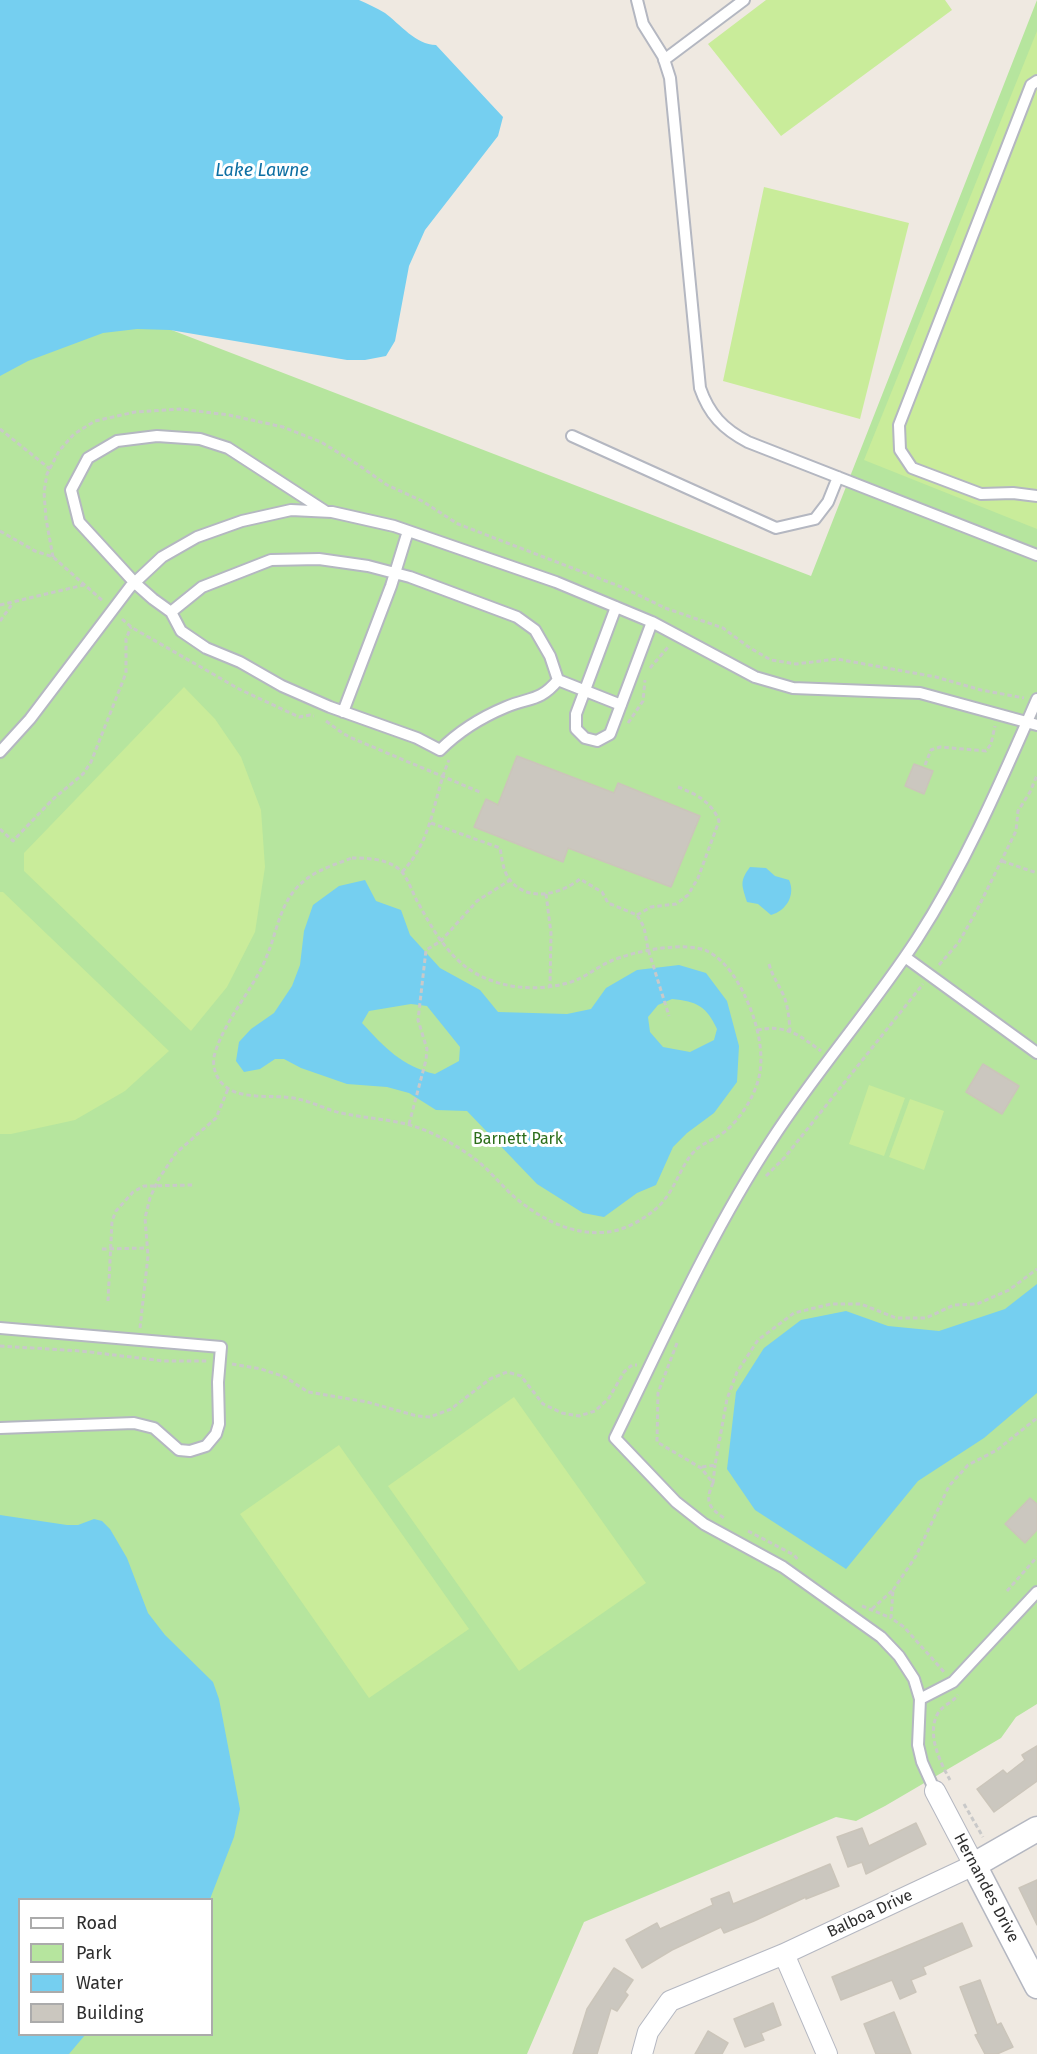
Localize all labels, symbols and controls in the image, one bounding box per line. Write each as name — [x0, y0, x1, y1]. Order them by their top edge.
water label: Lake Lawne — [215, 160, 309, 182]
park label: Barnett Park — [473, 1130, 563, 1150]
street label: Hernandes Drive — [949, 1830, 1023, 1946]
street label: Balboa Drive — [824, 1886, 916, 1942]
legend — [18, 1898, 213, 2036]
text: Road — [76, 1912, 118, 1934]
text: Park — [76, 1942, 111, 1964]
text: Water — [76, 1972, 123, 1994]
text: Building — [76, 2002, 143, 2024]

